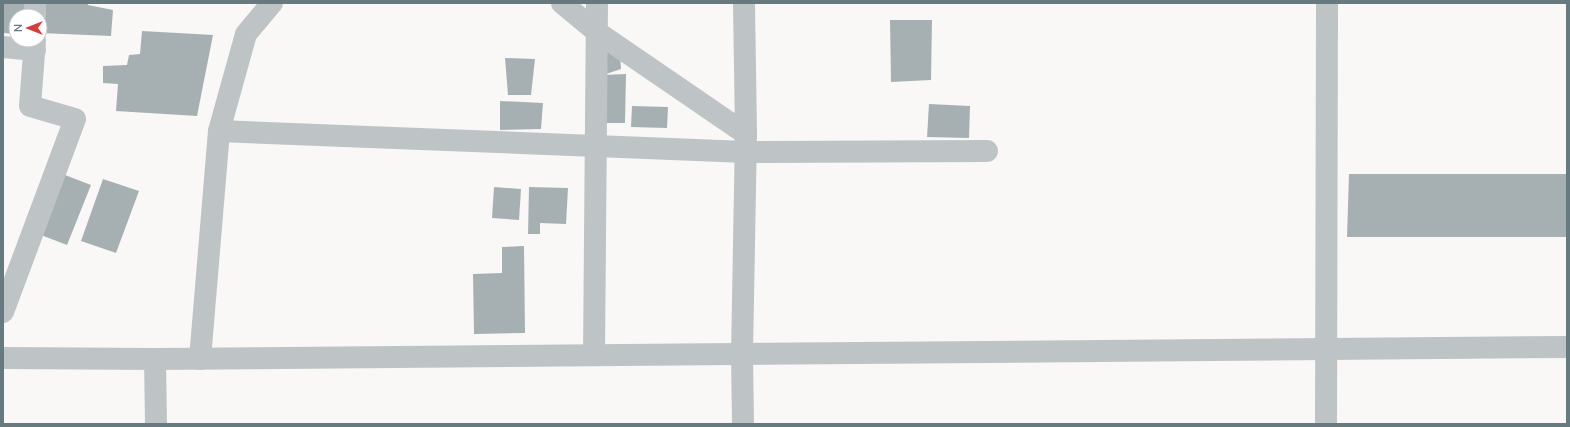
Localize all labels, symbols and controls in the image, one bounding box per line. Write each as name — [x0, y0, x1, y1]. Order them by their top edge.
north arrow — [8, 8, 48, 48]
text: N — [11, 24, 24, 32]

